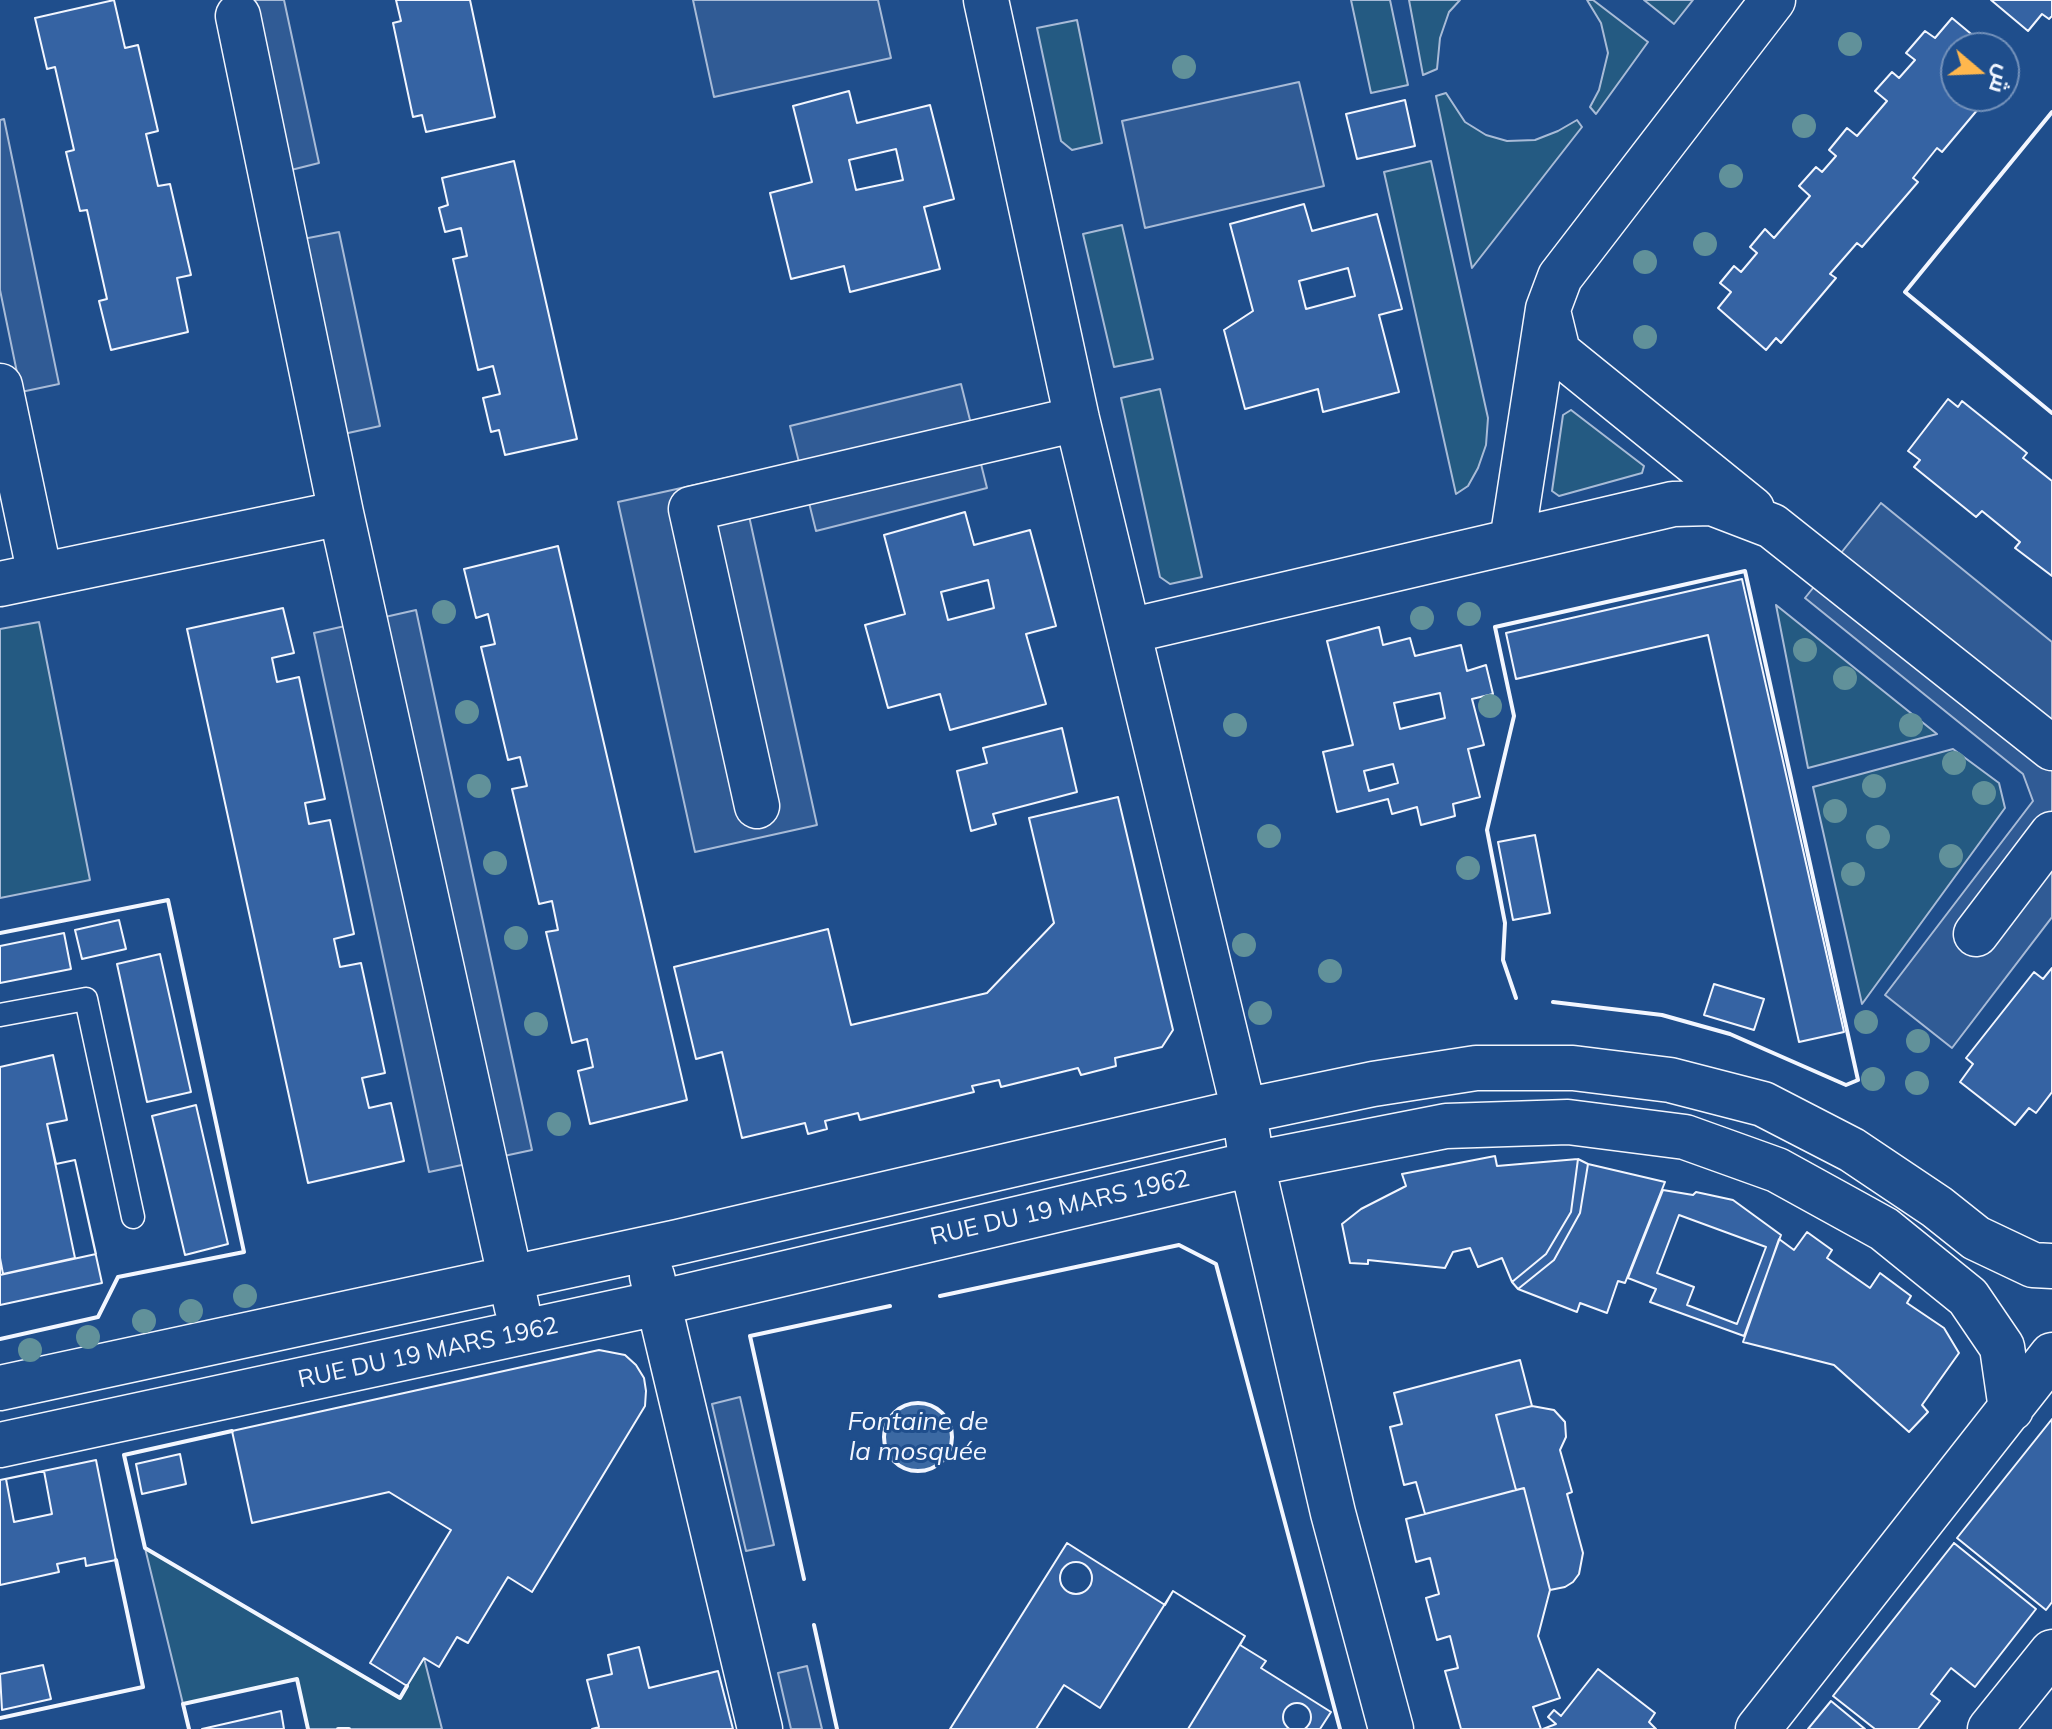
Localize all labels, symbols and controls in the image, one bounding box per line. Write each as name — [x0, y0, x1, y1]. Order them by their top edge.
north arrow — [1940, 32, 2020, 112]
text: ش — [1983, 61, 2019, 97]
street label: RUE DU 19 MARS 1962 — [928, 1164, 1192, 1252]
street label: RUE DU 19 MARS 1962 — [295, 1311, 561, 1395]
water label: Fontaine de la mosquée — [848, 1406, 988, 1468]

